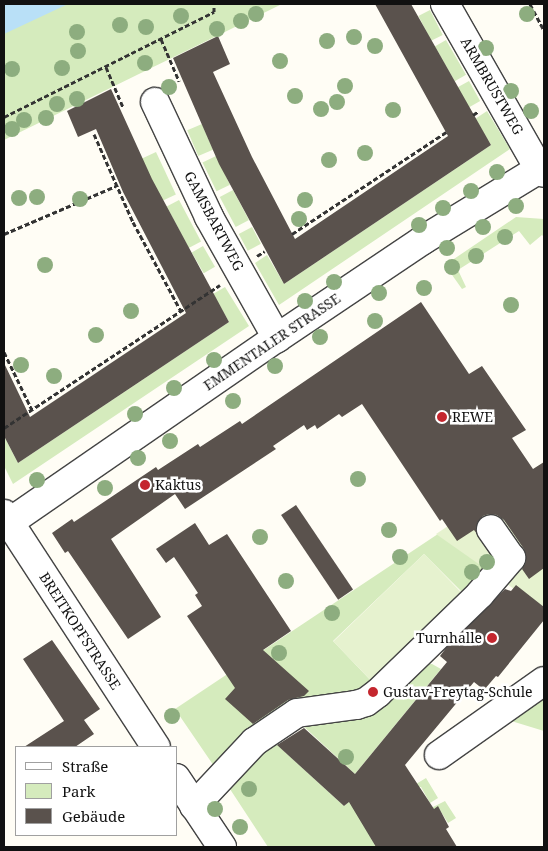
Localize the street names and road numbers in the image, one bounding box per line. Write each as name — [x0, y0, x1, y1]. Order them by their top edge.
street label: ARMBRUSTWEG — [457, 34, 527, 138]
street label: GAMSBARTWEG — [181, 168, 247, 274]
street label: EMMENTALER STRASSE — [200, 290, 344, 394]
street label: BREITKOPFSTRASSE — [36, 569, 124, 693]

